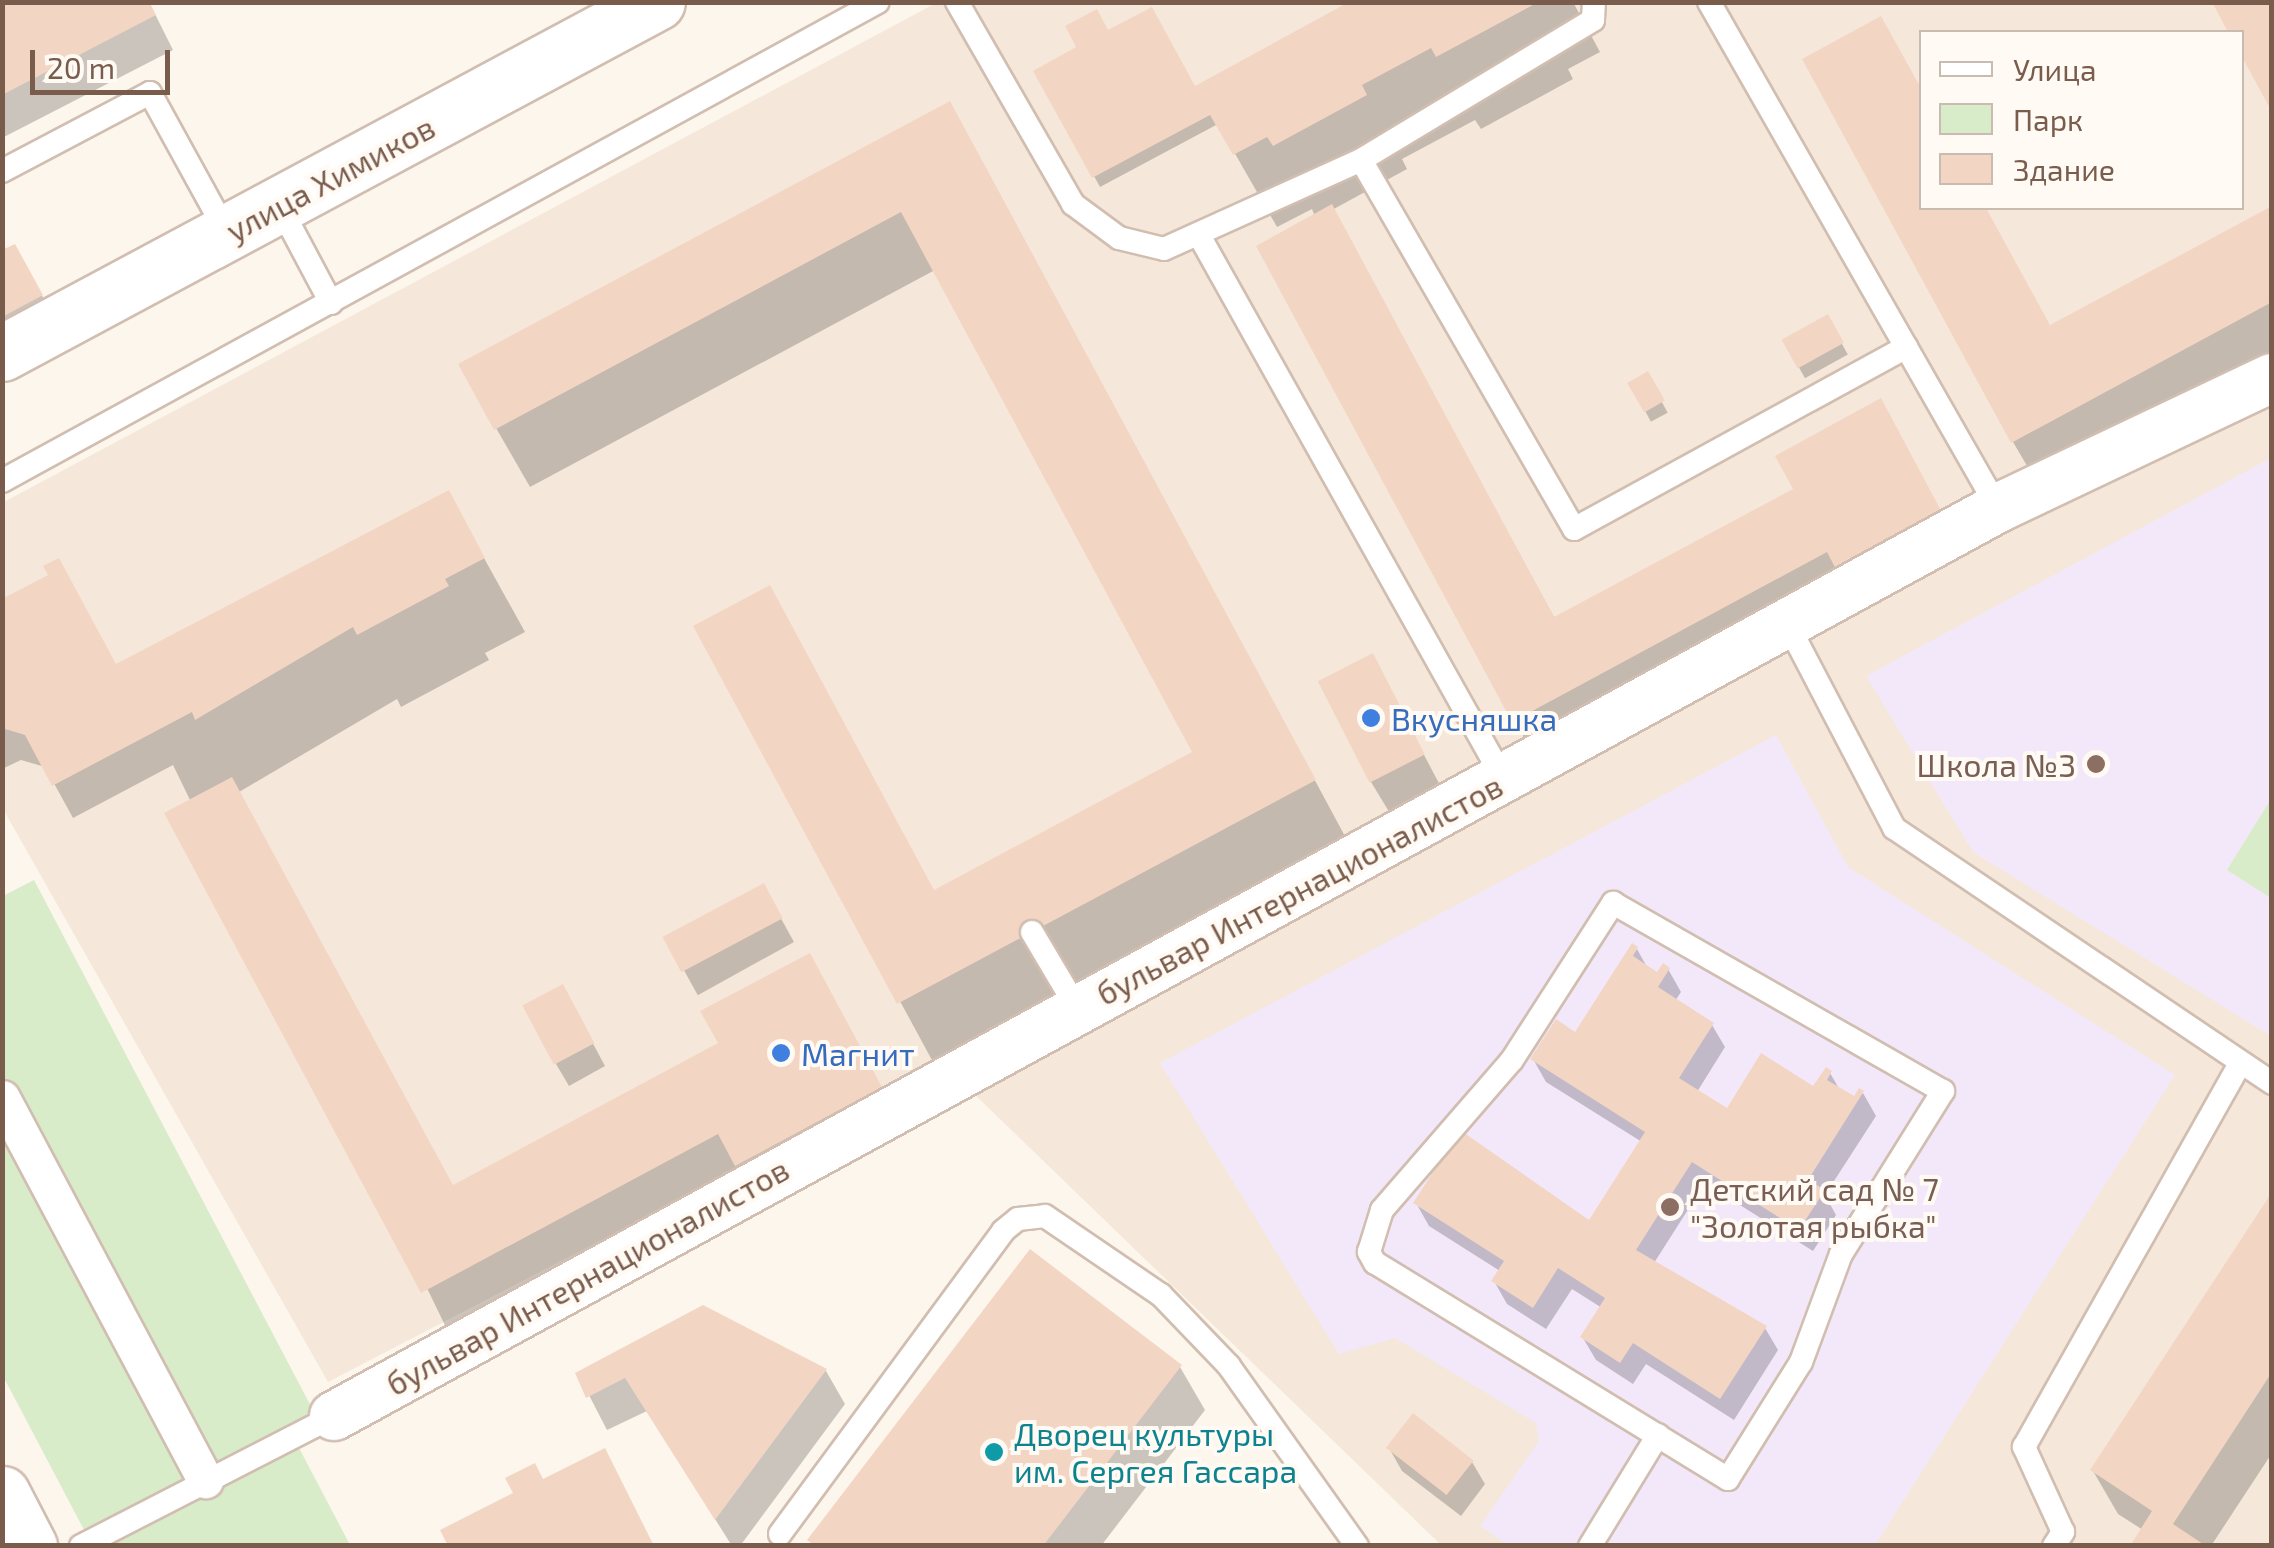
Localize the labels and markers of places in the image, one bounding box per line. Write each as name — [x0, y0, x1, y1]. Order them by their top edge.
place label: Вкусняшка — [1391, 699, 1557, 737]
marker: Вкусняшка — [1360, 707, 1382, 729]
place label: Школа №3 — [1916, 745, 2076, 783]
marker: Школа №3 — [2085, 753, 2107, 775]
place label: Магнит — [801, 1034, 915, 1072]
marker: Магнит — [770, 1042, 792, 1064]
place label: Детский сад № 7 "Золотая рыбка" — [1690, 1170, 1939, 1245]
marker: Детский сад № 7 "Золотая рыбка" — [1659, 1196, 1681, 1218]
place label: Дворец культуры им. Сергея Гассара — [1014, 1415, 1297, 1490]
marker: Дворец культуры им. Сергея Гассара — [983, 1441, 1005, 1463]

